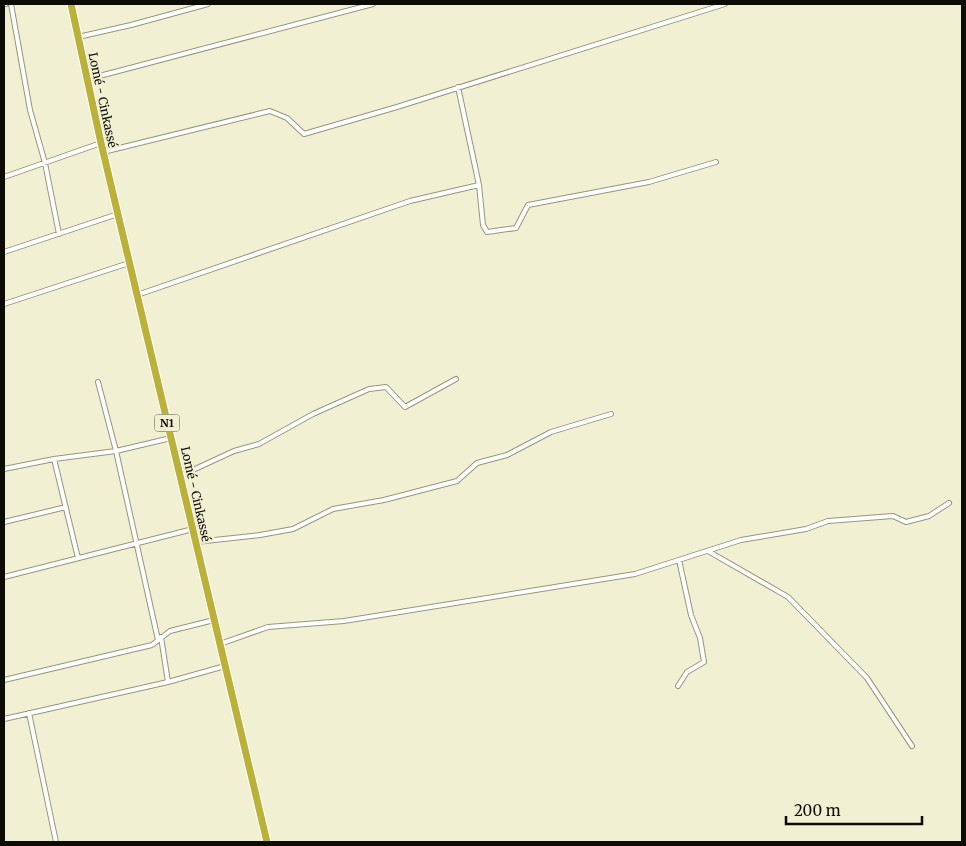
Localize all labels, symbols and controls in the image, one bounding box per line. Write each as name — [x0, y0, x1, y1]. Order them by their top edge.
street label: Lomé - Cinkassé — [86, 51, 120, 149]
road number: N1 — [154, 414, 180, 432]
street label: Lomé - Cinkassé — [178, 445, 214, 543]
scale bar — [786, 794, 922, 826]
text: 200 m — [794, 801, 841, 820]

